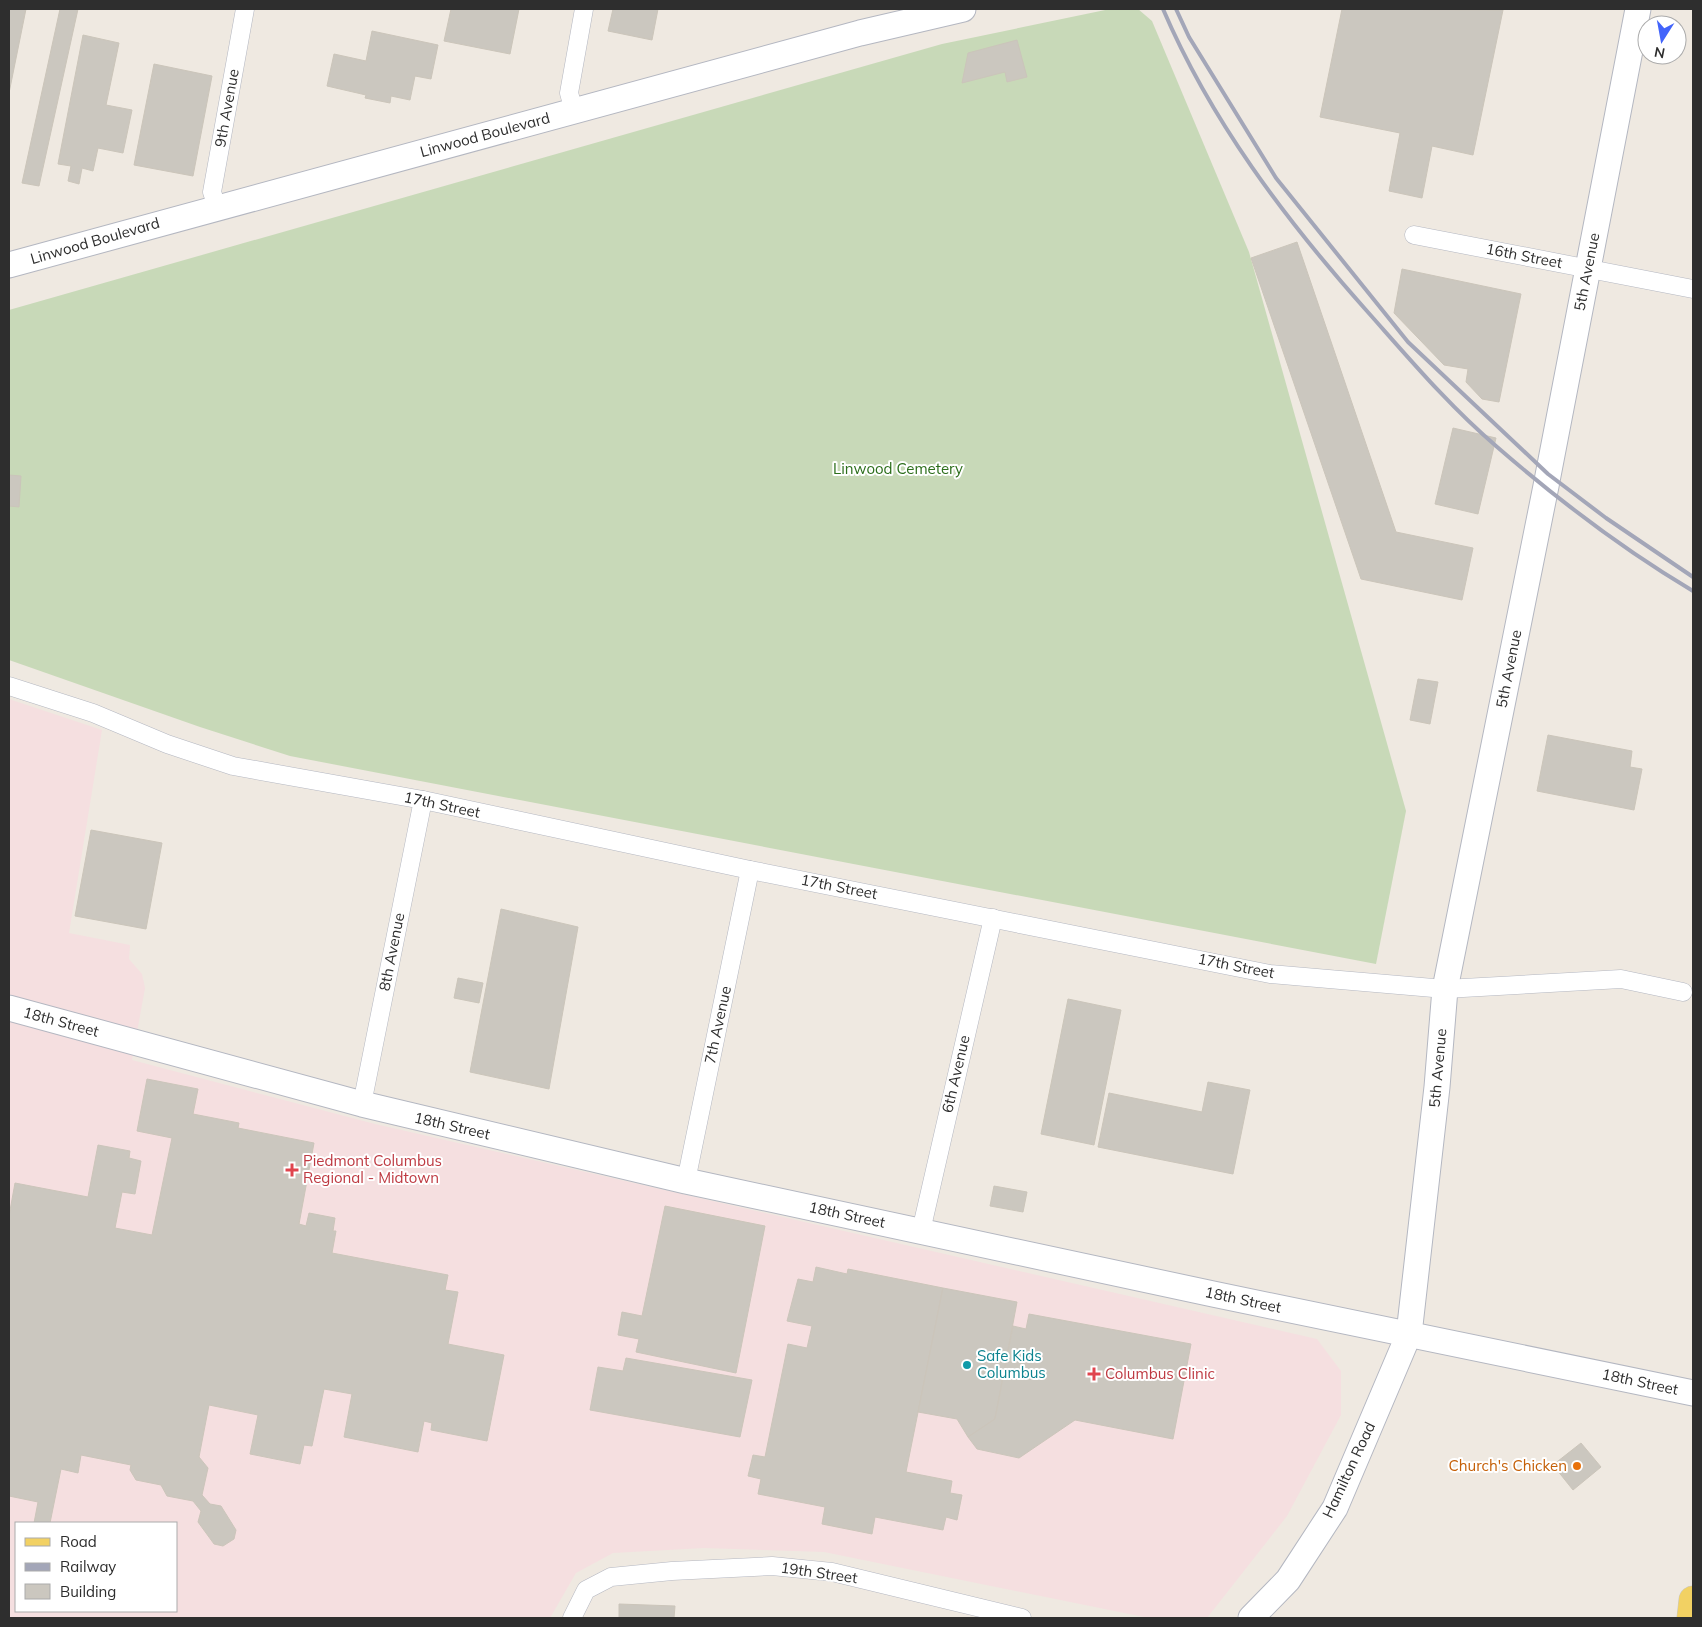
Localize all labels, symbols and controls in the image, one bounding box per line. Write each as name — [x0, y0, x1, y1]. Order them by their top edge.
north arrow — [1637, 15, 1687, 65]
text: N — [1653, 43, 1666, 63]
street label: 9th Avenue — [210, 67, 243, 149]
street label: Linwood Boulevard — [418, 108, 552, 161]
street label: Linwood Boulevard — [28, 213, 162, 268]
street label: 5th Avenue — [1570, 231, 1603, 313]
street label: 16th Street — [1484, 239, 1564, 272]
park label: Linwood Cemetery — [833, 459, 963, 478]
street label: 5th Avenue — [1492, 628, 1525, 710]
street label: 17th Street — [402, 787, 482, 822]
street label: 17th Street — [799, 870, 879, 903]
street label: 8th Avenue — [375, 911, 408, 993]
street label: 17th Street — [1196, 949, 1276, 982]
street label: 7th Avenue — [700, 984, 735, 1066]
street label: 18th Street — [21, 1002, 101, 1041]
street label: 5th Avenue — [1425, 1028, 1450, 1108]
street label: 6th Avenue — [937, 1033, 974, 1115]
street label: 18th Street — [412, 1108, 492, 1143]
place label: Piedmont Columbus Regional - Midtown — [303, 1151, 442, 1187]
marker: Piedmont Columbus Regional - Midtown — [285, 1163, 299, 1177]
street label: 18th Street — [807, 1197, 887, 1232]
street label: 18th Street — [1203, 1282, 1283, 1317]
place label: Safe Kids Columbus — [977, 1346, 1046, 1382]
marker: Safe Kids Columbus — [961, 1359, 973, 1371]
place label: Columbus Clinic — [1105, 1364, 1215, 1383]
street label: 18th Street — [1600, 1364, 1680, 1399]
marker: Columbus Clinic — [1087, 1367, 1101, 1381]
street label: Hamilton Road — [1318, 1419, 1379, 1521]
place label: Church's Chicken — [1449, 1456, 1567, 1475]
marker: Church's Chicken — [1571, 1460, 1583, 1472]
legend — [15, 1522, 178, 1612]
text: Road — [60, 1532, 97, 1551]
text: Railway — [60, 1557, 116, 1576]
street label: 19th Street — [779, 1558, 859, 1587]
text: Building — [60, 1582, 116, 1601]

